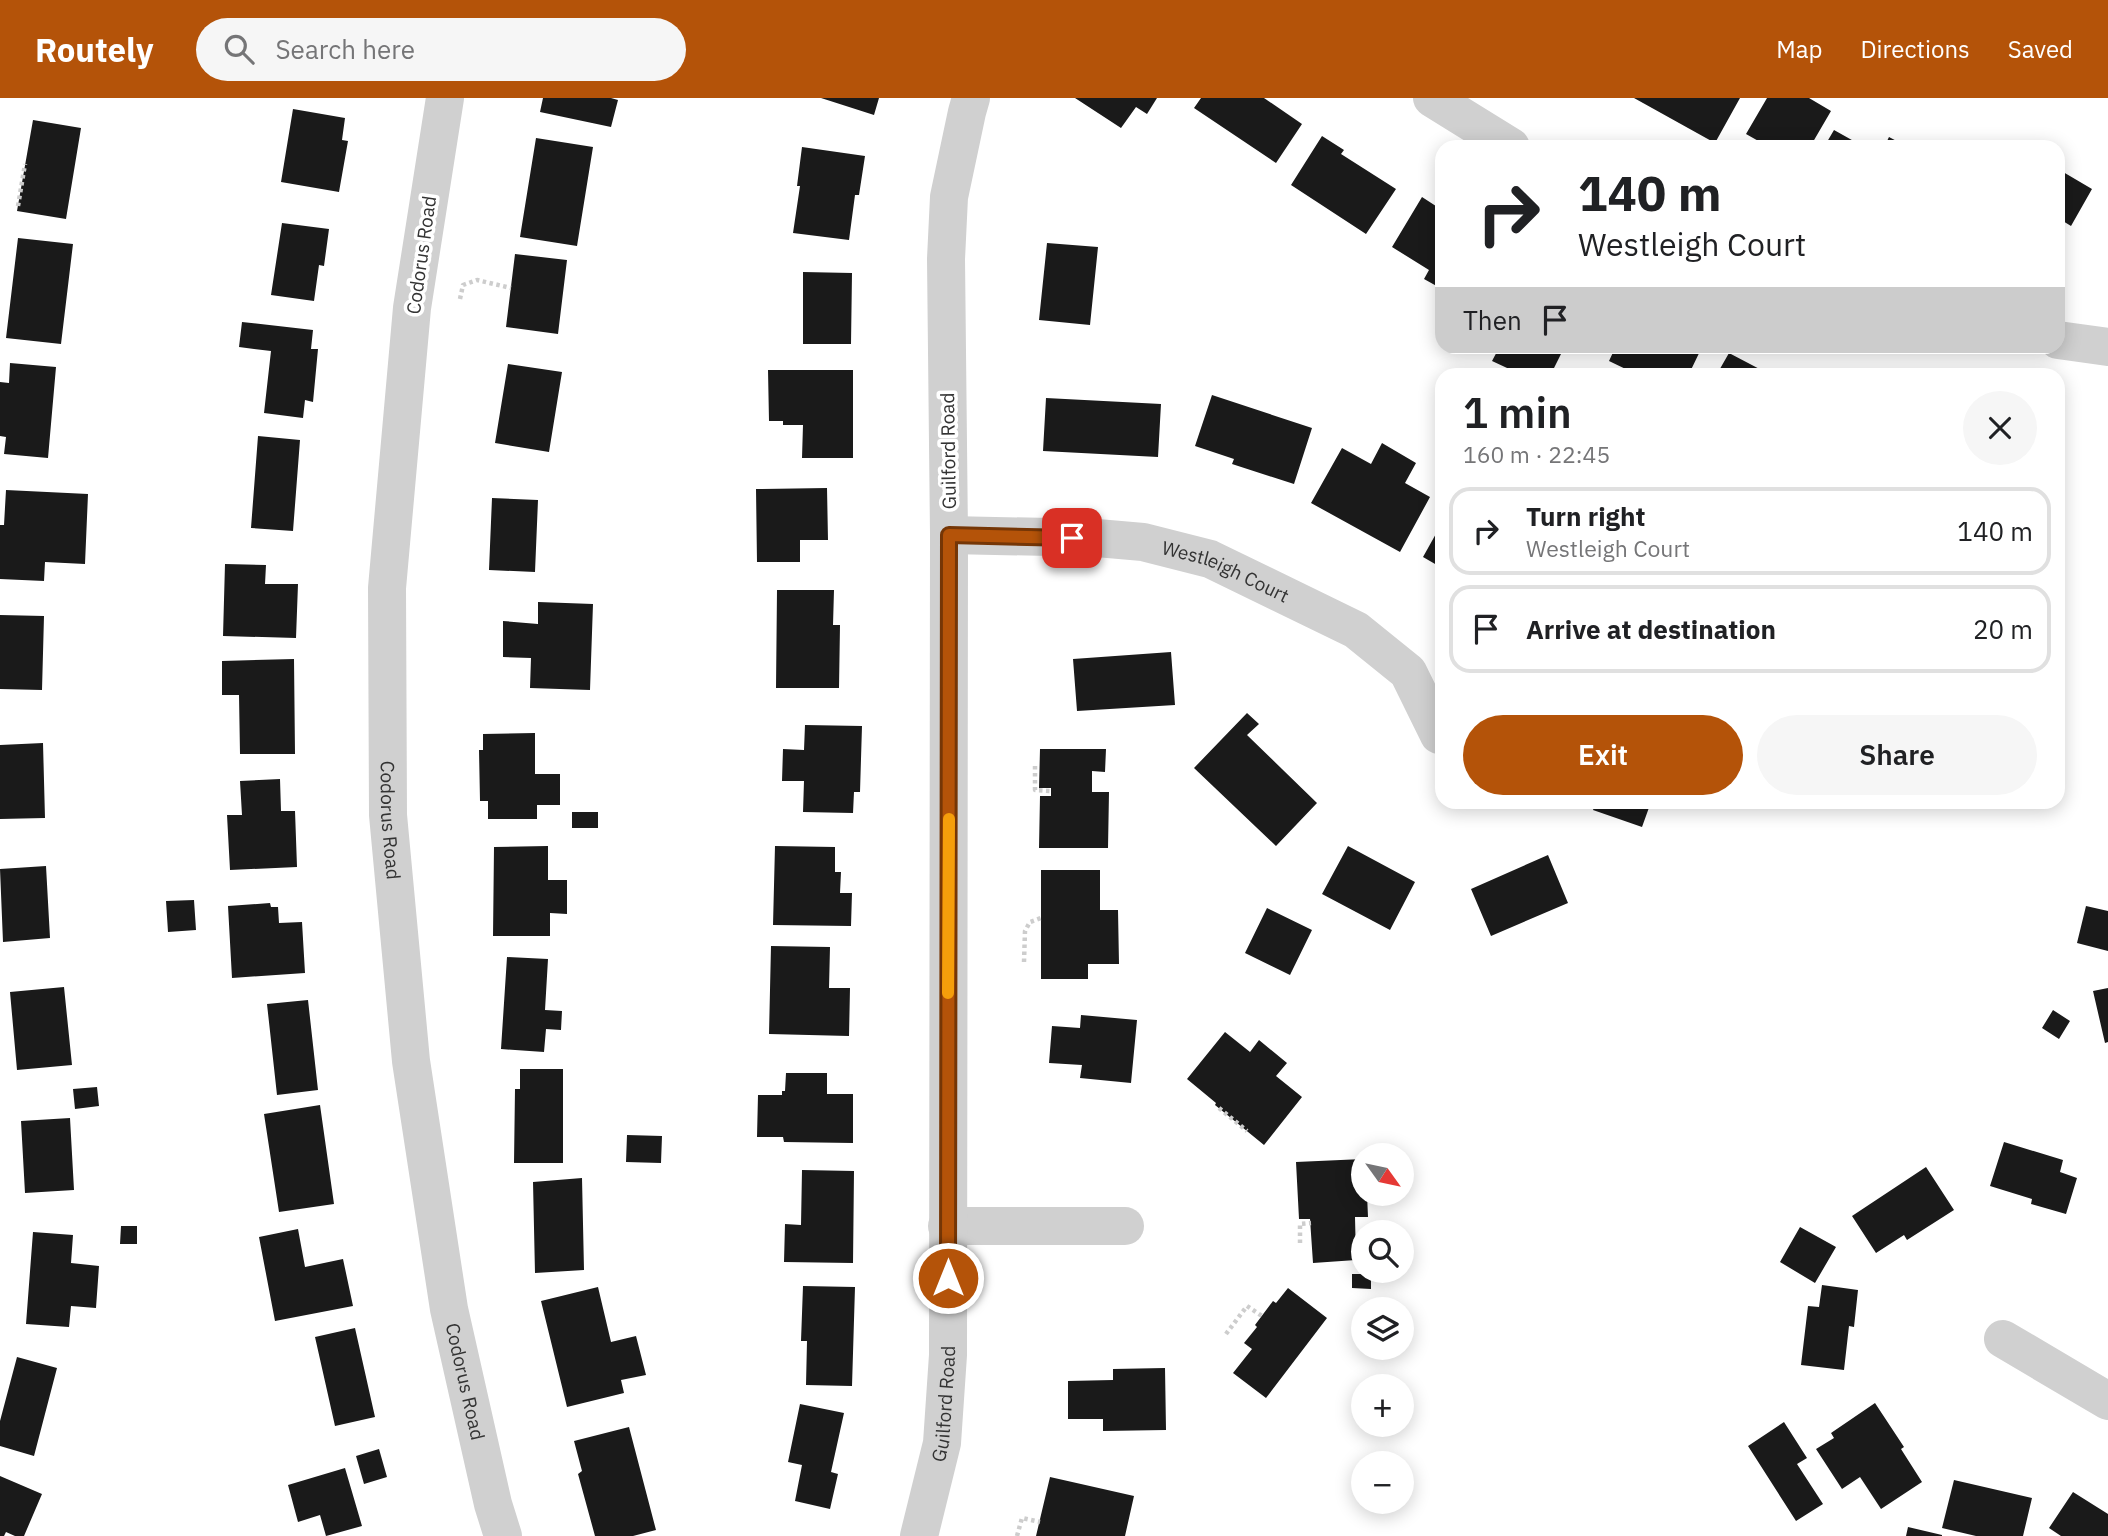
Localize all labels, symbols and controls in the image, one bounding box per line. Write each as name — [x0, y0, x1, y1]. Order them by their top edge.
search box — [196, 18, 686, 81]
text: Routely — [35, 28, 154, 71]
icon: search — [220, 30, 258, 68]
text: Search here — [276, 32, 415, 66]
text: Map — [1776, 33, 1822, 65]
text: Directions — [1860, 33, 1970, 65]
text: Saved — [2008, 33, 2073, 65]
text: 140 m — [1578, 161, 1722, 224]
icon: right — [1463, 168, 1554, 259]
street label: Codorus Road — [401, 194, 441, 316]
text: Westleigh Court — [1578, 223, 1806, 265]
icon: arrive — [1536, 301, 1574, 339]
text: Then — [1463, 303, 1522, 337]
text: 1 min — [1463, 385, 1572, 440]
button: close — [1963, 391, 2037, 465]
street label: Guilford Road — [935, 392, 961, 510]
text: 160 m · 22:45 — [1463, 439, 1610, 469]
text: Turn right — [1526, 499, 1645, 533]
pin — [1042, 508, 1102, 568]
icon: right — [1467, 512, 1505, 550]
text: 140 m — [1957, 514, 2033, 548]
icon: arrive — [1053, 519, 1091, 557]
text: Westleigh Court — [1526, 533, 1690, 563]
street label: Westleigh Court — [1159, 535, 1293, 608]
icon: arrive — [1467, 610, 1505, 648]
text: Arrive at destination — [1526, 612, 1776, 646]
text: 20 m — [1973, 612, 2033, 646]
button: Exit — [1463, 715, 1743, 795]
button: Share — [1757, 715, 2037, 795]
street label: Codorus Road — [376, 761, 406, 881]
north arrow — [1351, 1143, 1414, 1206]
map controls — [1351, 1143, 1414, 1514]
button: search — [1351, 1220, 1414, 1283]
position arrow — [911, 1241, 985, 1315]
button: layers — [1351, 1297, 1414, 1360]
street label: Codorus Road — [441, 1321, 490, 1442]
street label: Guilford Road — [926, 1346, 960, 1465]
button: + — [1351, 1374, 1414, 1437]
button: − — [1351, 1451, 1414, 1514]

